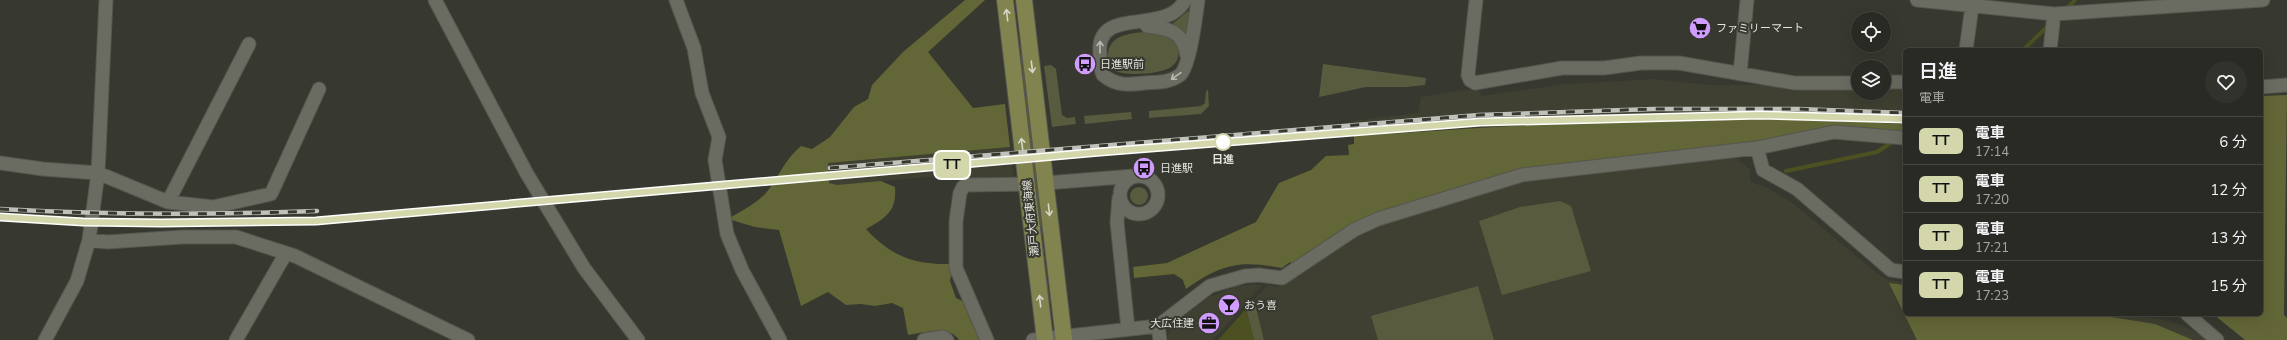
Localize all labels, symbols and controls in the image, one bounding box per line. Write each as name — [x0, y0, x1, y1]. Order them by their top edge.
one-way arrow — [1003, 9, 1011, 22]
map controls — [1851, 12, 1891, 100]
button: locate — [1851, 12, 1891, 52]
supermarket icon: ファミリーマート — [1687, 15, 1713, 41]
place label: ファミリーマート — [1716, 21, 1804, 36]
one-way arrow — [1096, 41, 1104, 54]
bus stop icon: 日進駅前 — [1072, 51, 1098, 77]
place label: 日進駅前 — [1100, 57, 1144, 72]
text: 日進 — [1919, 59, 1957, 85]
one-way arrow — [1028, 60, 1036, 73]
button: layers — [1851, 60, 1891, 100]
button: heart — [2205, 61, 2247, 103]
one-way arrow — [1171, 72, 1182, 80]
text: 電車 — [1919, 89, 1945, 107]
text: 電車 — [1975, 123, 2005, 143]
text: TT — [1932, 131, 1950, 150]
text: 6 分 — [2219, 132, 2247, 152]
marker: 日進 — [1214, 133, 1232, 151]
one-way arrow — [1018, 138, 1026, 151]
text: 17:14 — [1975, 143, 2009, 161]
line badge: TT — [934, 152, 970, 178]
place label: 日進 — [1212, 152, 1234, 167]
text: TT — [943, 155, 961, 174]
bus stop icon: 日進駅 — [1131, 155, 1157, 181]
place label: 日進駅 — [1160, 161, 1193, 176]
text: 電車 — [1975, 171, 2005, 191]
street label: 瀬戸大府東海線 — [1020, 179, 1042, 257]
text: TT — [1932, 179, 1950, 198]
text: 12 分 — [2210, 180, 2247, 200]
text: 17:20 — [1975, 191, 2009, 209]
one-way arrow — [1045, 203, 1052, 216]
text: 電車 — [1975, 219, 2005, 239]
text: TT — [1932, 227, 1950, 246]
text: 13 分 — [2210, 228, 2247, 248]
text: 17:21 — [1975, 239, 2009, 257]
text: 電車 — [1975, 267, 2005, 287]
text: TT — [1932, 275, 1950, 294]
text: 15 分 — [2210, 276, 2247, 296]
text: 17:23 — [1975, 287, 2009, 305]
bar icon: おう喜 — [1216, 292, 1242, 318]
one-way arrow — [1036, 295, 1044, 308]
place label: おう喜 — [1244, 298, 1277, 313]
office icon: 大広住建 — [1196, 310, 1222, 336]
place label: 大広住建 — [1150, 316, 1194, 331]

